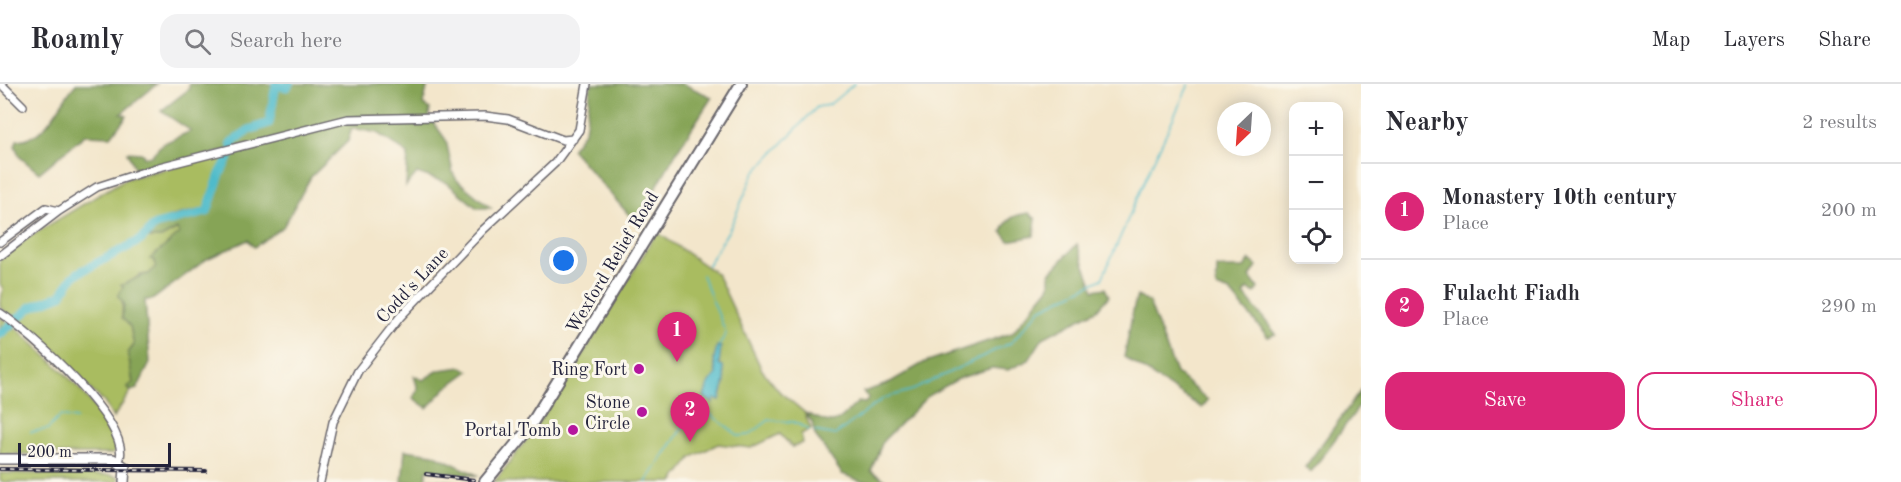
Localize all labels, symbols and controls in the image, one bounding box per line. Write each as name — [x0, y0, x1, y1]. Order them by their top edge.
search box — [160, 14, 580, 68]
icon: search — [181, 25, 214, 58]
text: Roamly — [30, 27, 124, 55]
text: Search here — [229, 30, 342, 52]
text: Map — [1651, 30, 1690, 51]
text: Layers — [1723, 30, 1785, 51]
text: Share — [1818, 30, 1871, 51]
north arrow — [1217, 102, 1271, 156]
map controls — [1289, 102, 1343, 264]
button: + — [1289, 102, 1343, 156]
text: Nearby — [1385, 110, 1469, 136]
text: 2 results — [1802, 113, 1877, 133]
button: − — [1289, 156, 1343, 210]
text: Monastery 10th century — [1442, 187, 1677, 209]
street label: Wexford Relief Road — [563, 188, 662, 337]
text: 1 — [1399, 201, 1410, 221]
text: 200 m — [1821, 201, 1877, 221]
button: locate — [1289, 210, 1343, 264]
text: Place — [1442, 214, 1489, 234]
street label: Codd's Lane — [373, 244, 452, 327]
your location — [549, 246, 578, 275]
text: Fulacht Fiadh — [1442, 283, 1580, 305]
text: 2 — [1399, 297, 1410, 317]
text: 290 m — [1821, 297, 1877, 317]
text: Place — [1442, 310, 1489, 330]
pin: 1 — [658, 312, 696, 362]
place label: Ring Fort — [551, 361, 627, 379]
marker: Ring Fort — [632, 362, 646, 376]
button: Save — [1385, 372, 1625, 430]
button: Share — [1637, 372, 1877, 430]
pin: 2 — [670, 392, 710, 442]
place label: Stone Circle — [585, 394, 630, 433]
marker: Stone Circle — [635, 405, 649, 419]
place label: Portal Tomb — [464, 422, 561, 440]
marker: Portal Tomb — [566, 423, 580, 437]
scale bar — [18, 440, 171, 468]
text: 200 m — [27, 445, 72, 461]

